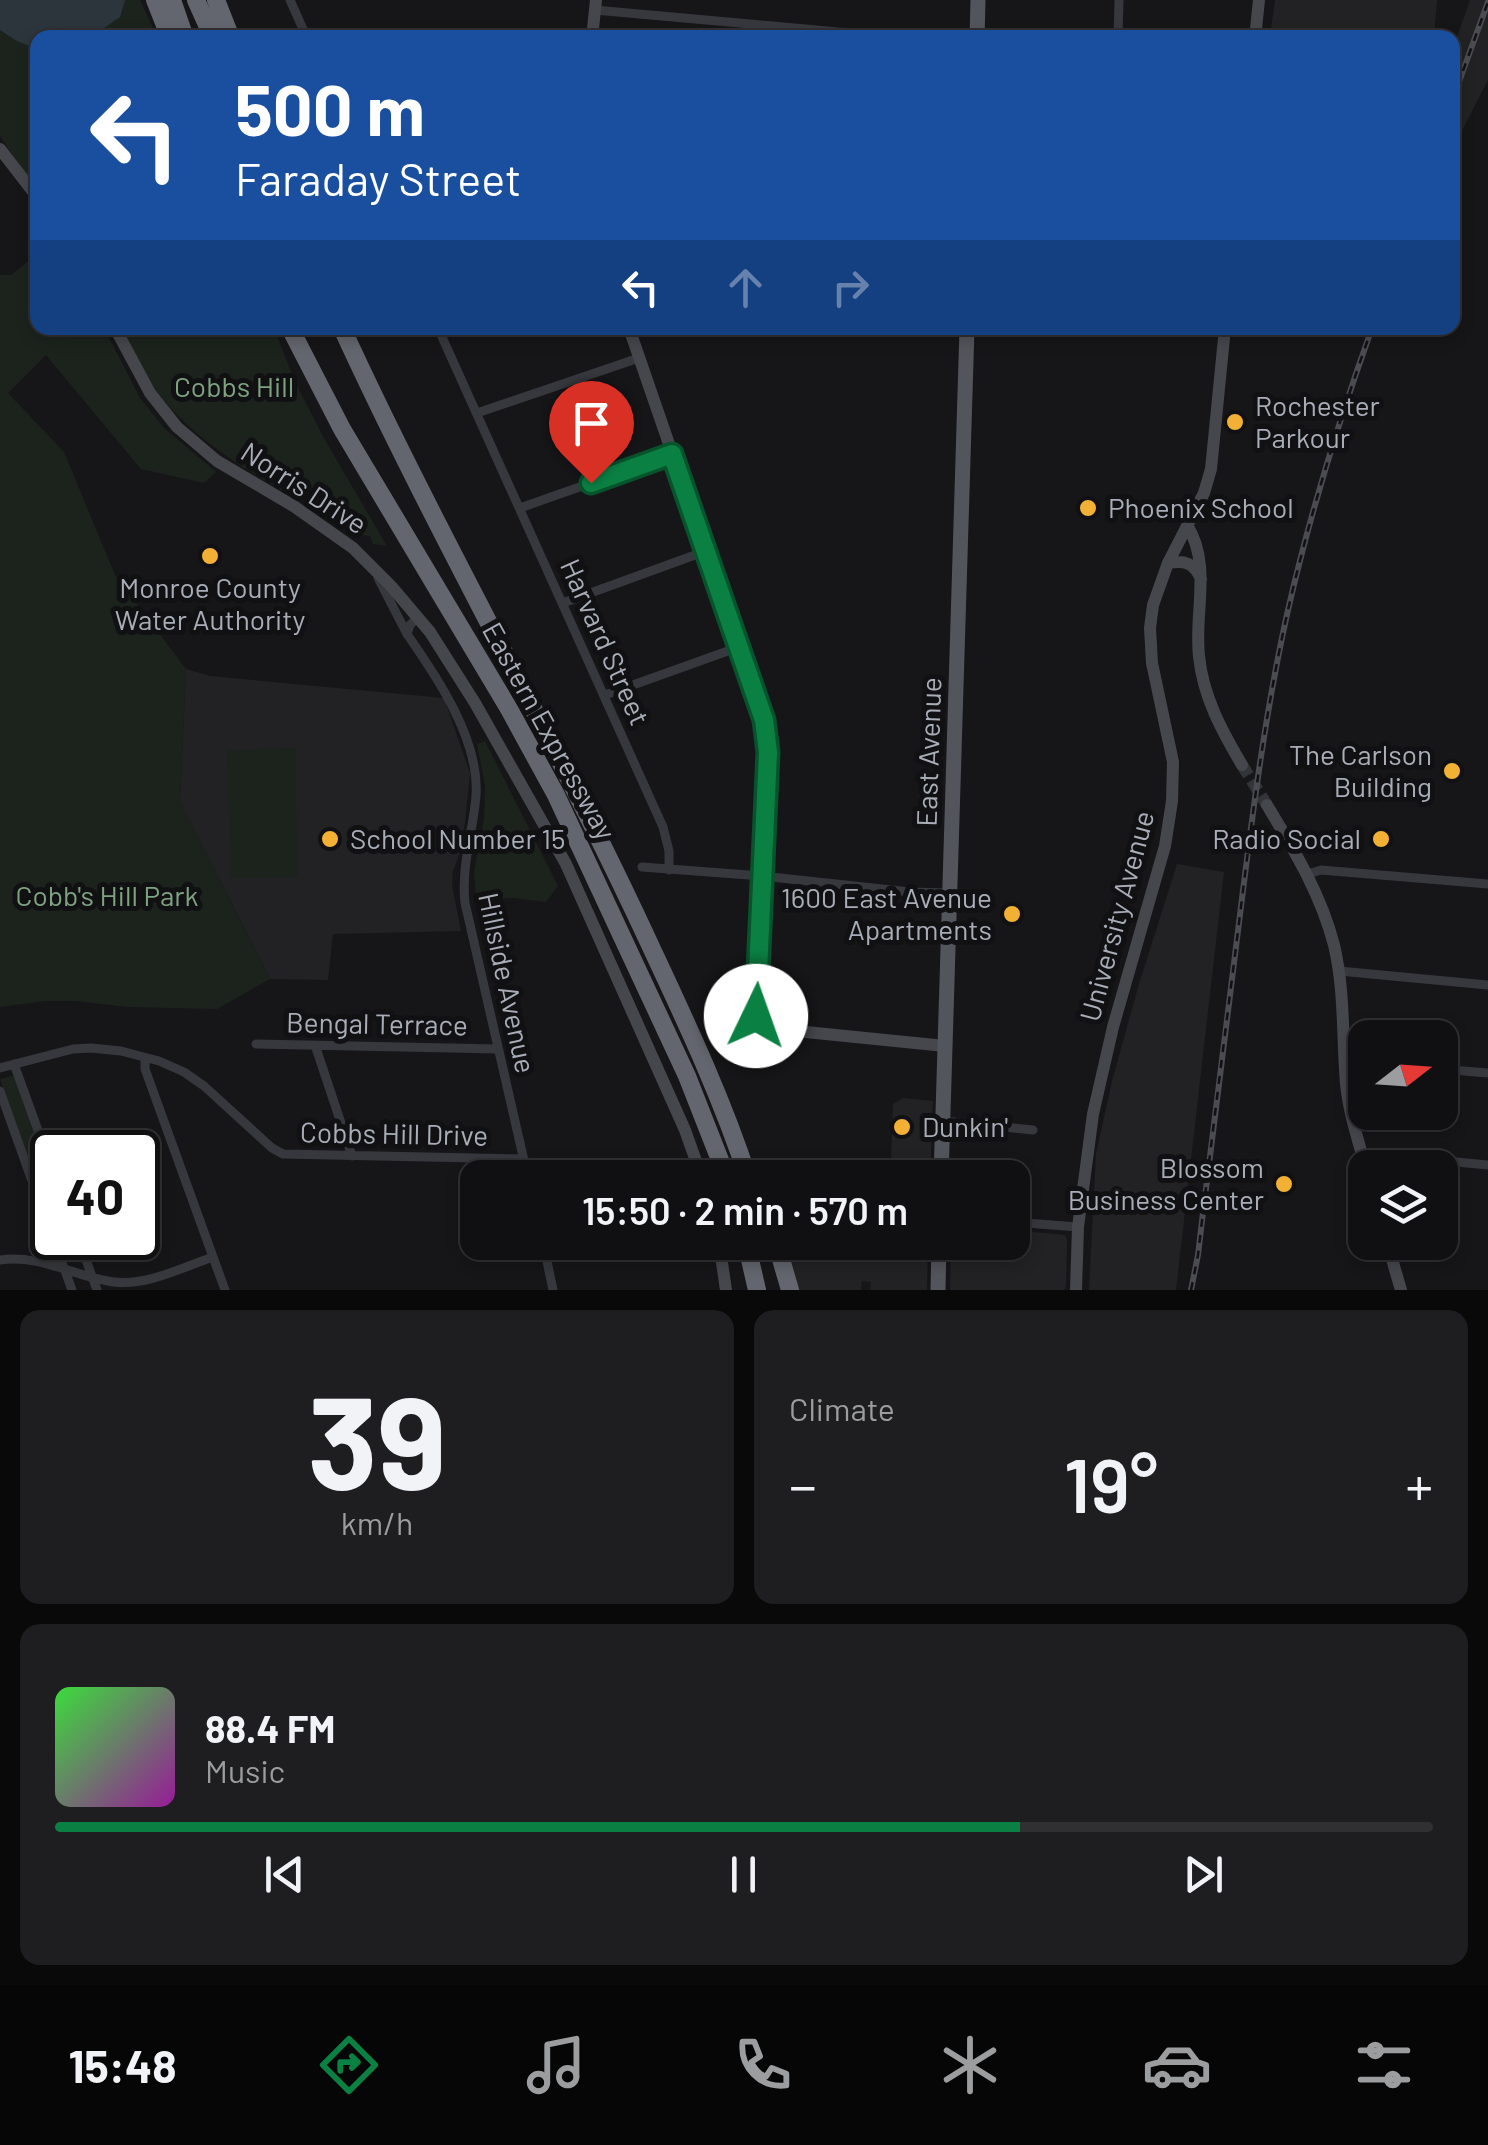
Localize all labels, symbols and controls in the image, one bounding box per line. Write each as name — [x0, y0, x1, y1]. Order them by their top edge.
text: 500 m — [235, 66, 425, 150]
icon: left — [70, 70, 200, 200]
text: Faraday Street — [235, 151, 521, 205]
icon: left — [613, 260, 668, 315]
icon: ahead — [718, 260, 773, 315]
icon: right — [823, 260, 878, 315]
park label: Cobbs Hill — [174, 369, 294, 403]
pin — [549, 381, 634, 484]
place label: Rochester Parkour — [1255, 388, 1380, 454]
icon: arrive — [564, 396, 619, 451]
marker: Rochester Parkour — [1224, 411, 1246, 433]
street label: Norris Drive — [235, 434, 374, 540]
place label: Phoenix School — [1108, 490, 1294, 524]
marker: Phoenix School — [1077, 497, 1099, 519]
marker: Monroe County Water Authority — [199, 545, 221, 567]
street label: Harvard Street — [554, 553, 658, 730]
place label: Monroe County Water Authority — [115, 570, 305, 636]
street label: Eastern Expressway — [476, 616, 624, 845]
street label: East Avenue — [908, 677, 948, 827]
place label: The Carlson Building — [1289, 737, 1432, 803]
marker: The Carlson Building — [1441, 760, 1463, 782]
street label: University Avenue — [1072, 807, 1160, 1025]
place label: School Number 15 — [350, 821, 565, 855]
place label: Radio Social — [1212, 821, 1361, 855]
marker: School Number 15 — [319, 828, 341, 850]
marker: Radio Social — [1370, 828, 1392, 850]
park label: Cobb's Hill Park — [16, 878, 198, 912]
place label: 1600 East Avenue Apartments — [781, 880, 992, 946]
street label: Hillside Avenue — [472, 889, 544, 1076]
marker: 1600 East Avenue Apartments — [1001, 903, 1023, 925]
position arrow — [704, 964, 808, 1068]
street label: Bengal Terrace — [286, 1004, 468, 1042]
north arrow — [1348, 1020, 1458, 1130]
map controls — [1348, 1020, 1458, 1260]
place label: Dunkin' — [922, 1109, 1008, 1143]
street label: Cobbs Hill Drive — [300, 1114, 488, 1152]
marker: Dunkin' — [891, 1116, 913, 1138]
speed limit sign: 40 — [30, 1130, 160, 1260]
place label: Blossom Business Center — [1068, 1150, 1264, 1216]
button: layers — [1348, 1150, 1458, 1260]
marker: Blossom Business Center — [1273, 1173, 1295, 1195]
text: 15:50 · 2 min · 570 m — [582, 1187, 908, 1233]
text: 39 — [307, 1360, 447, 1516]
text: Climate — [789, 1389, 895, 1427]
text: 19° — [1064, 1438, 1158, 1528]
text: − — [789, 1451, 817, 1517]
text: + — [1405, 1451, 1433, 1517]
text: km/h — [341, 1503, 413, 1541]
text: 88.4 FM — [205, 1705, 335, 1751]
text: Music — [205, 1751, 285, 1789]
icon: previous — [257, 1847, 312, 1902]
icon: pause — [716, 1847, 771, 1902]
icon: next — [1176, 1847, 1231, 1902]
icon: directions — [314, 2030, 384, 2100]
icon: music — [521, 2030, 591, 2100]
icon: phone — [728, 2030, 798, 2100]
icon: climate — [935, 2030, 1005, 2100]
icon: car — [1142, 2030, 1212, 2100]
icon: filters — [1349, 2030, 1419, 2100]
text: 15:48 — [69, 2038, 177, 2092]

